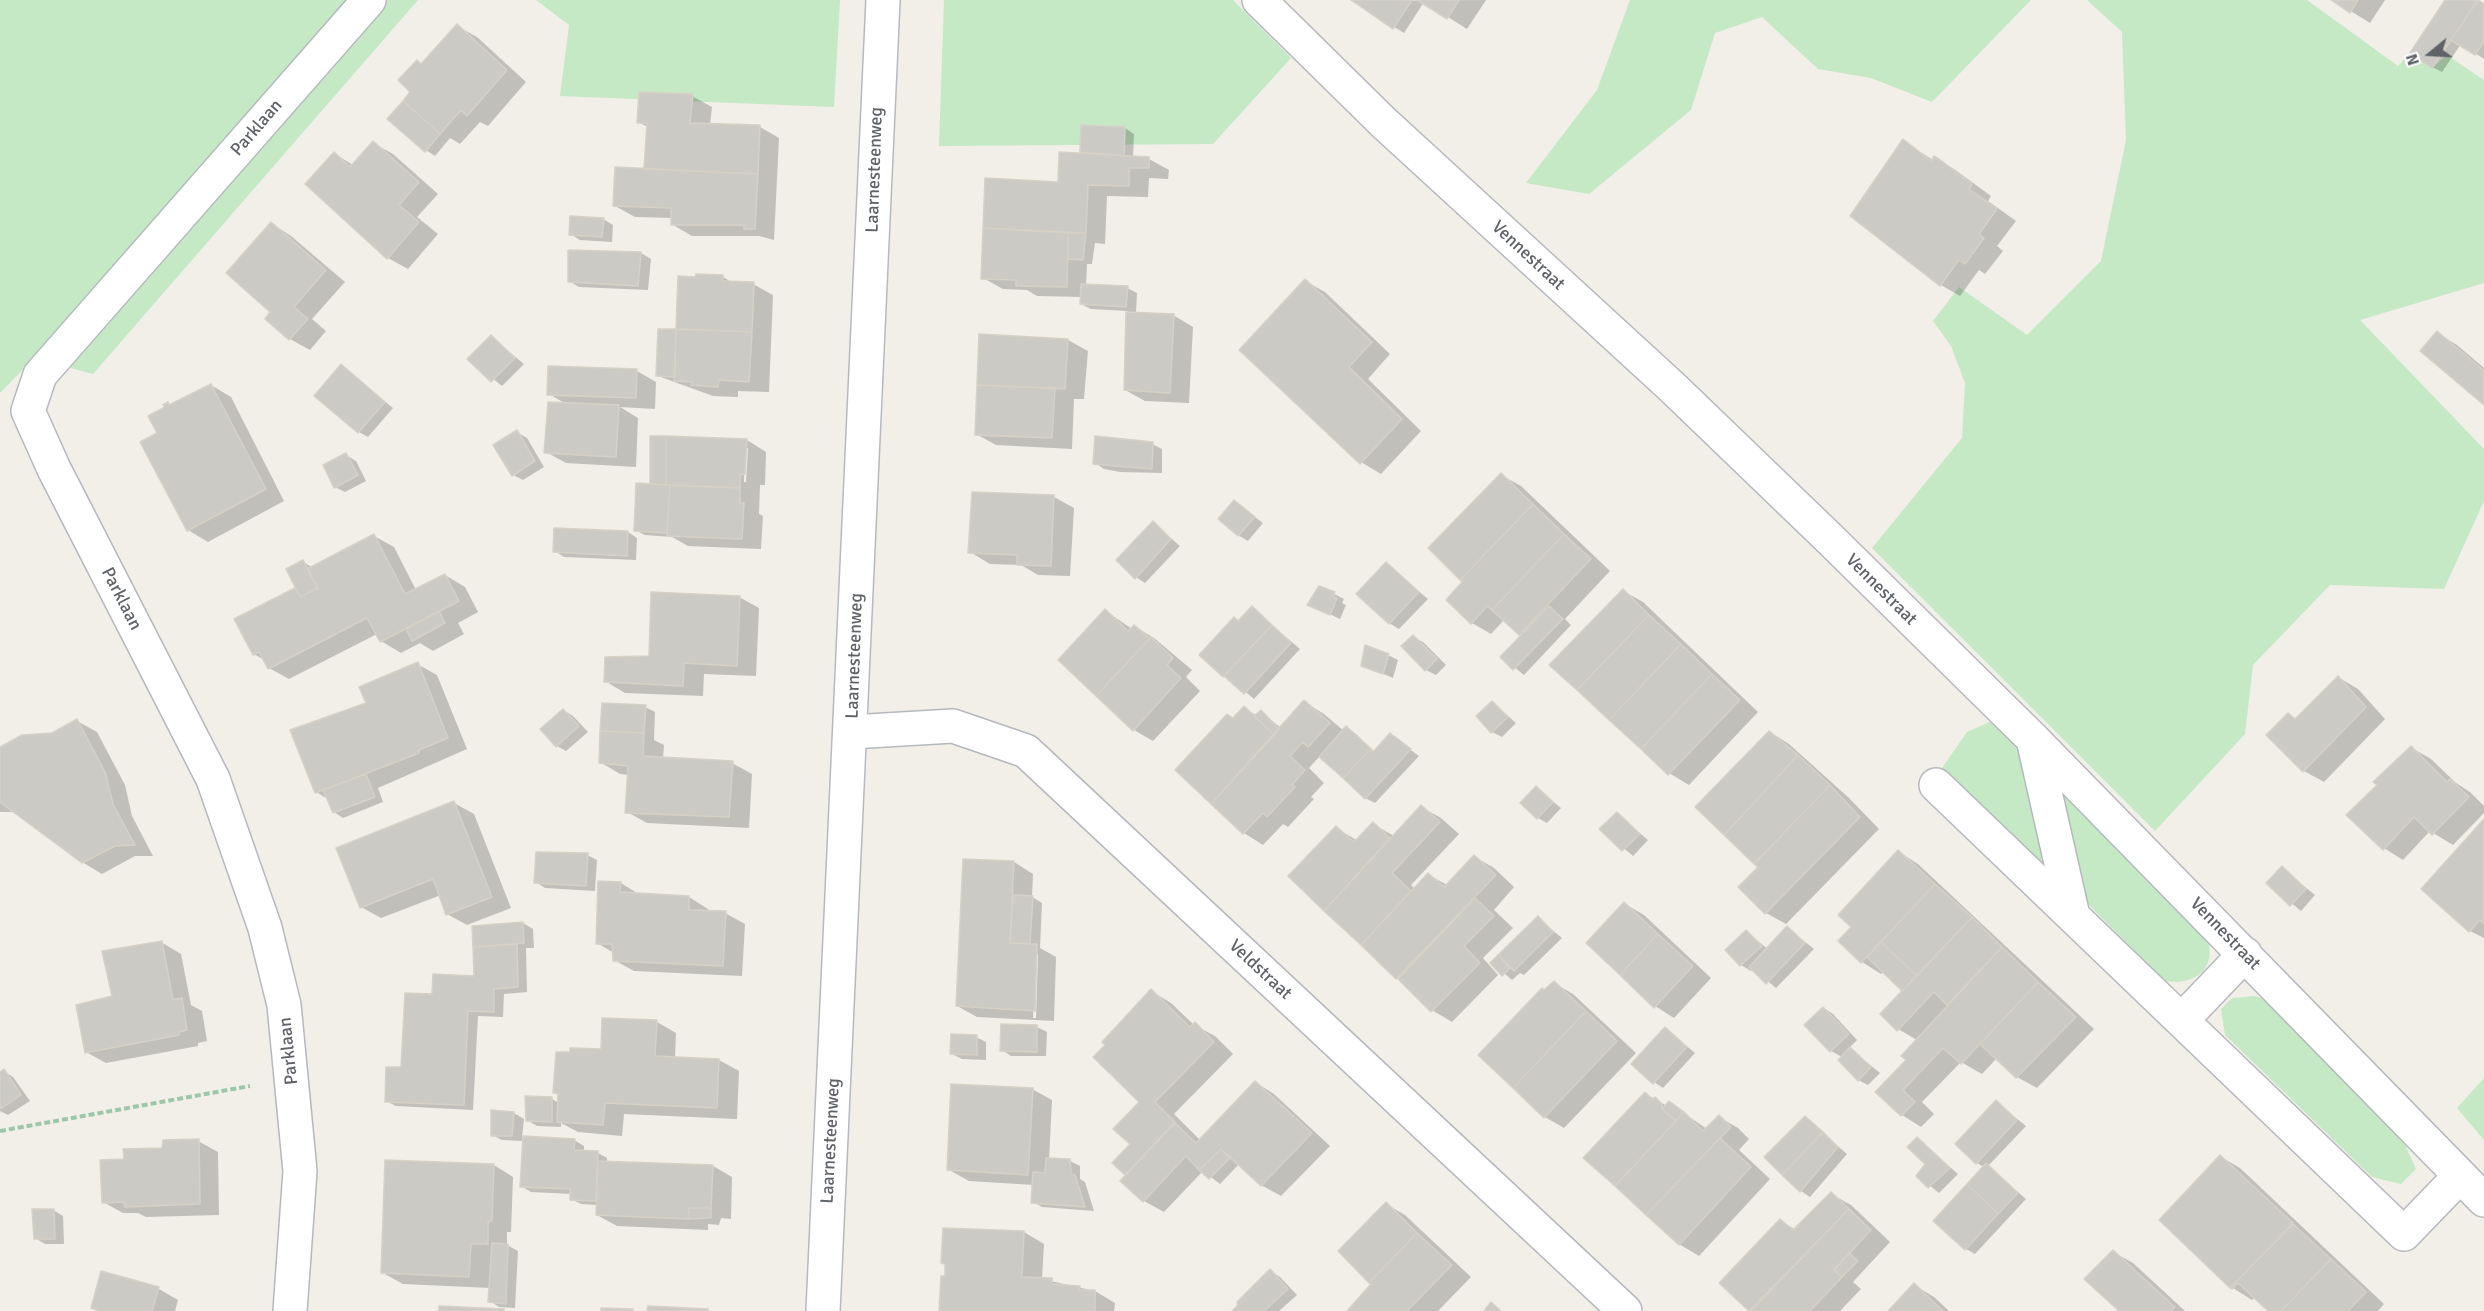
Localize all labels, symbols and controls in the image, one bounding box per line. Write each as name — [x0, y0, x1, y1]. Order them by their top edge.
north arrow — [2400, 24, 2460, 84]
text: N — [2402, 51, 2424, 68]
street label: Parklaan — [227, 95, 287, 161]
street label: Laarnesteenweg — [862, 107, 888, 233]
street label: Vennestraat — [1487, 217, 1569, 295]
street label: Vennestraat — [1841, 550, 1921, 630]
street label: Parklaan — [96, 564, 146, 634]
street label: Laarnesteenweg — [842, 593, 868, 719]
street label: Vennestraat — [2185, 893, 2265, 975]
street label: Veldstraat — [1224, 935, 1296, 1005]
street label: Parklaan — [275, 1016, 303, 1086]
street label: Laarnesteenweg — [817, 1078, 845, 1204]

